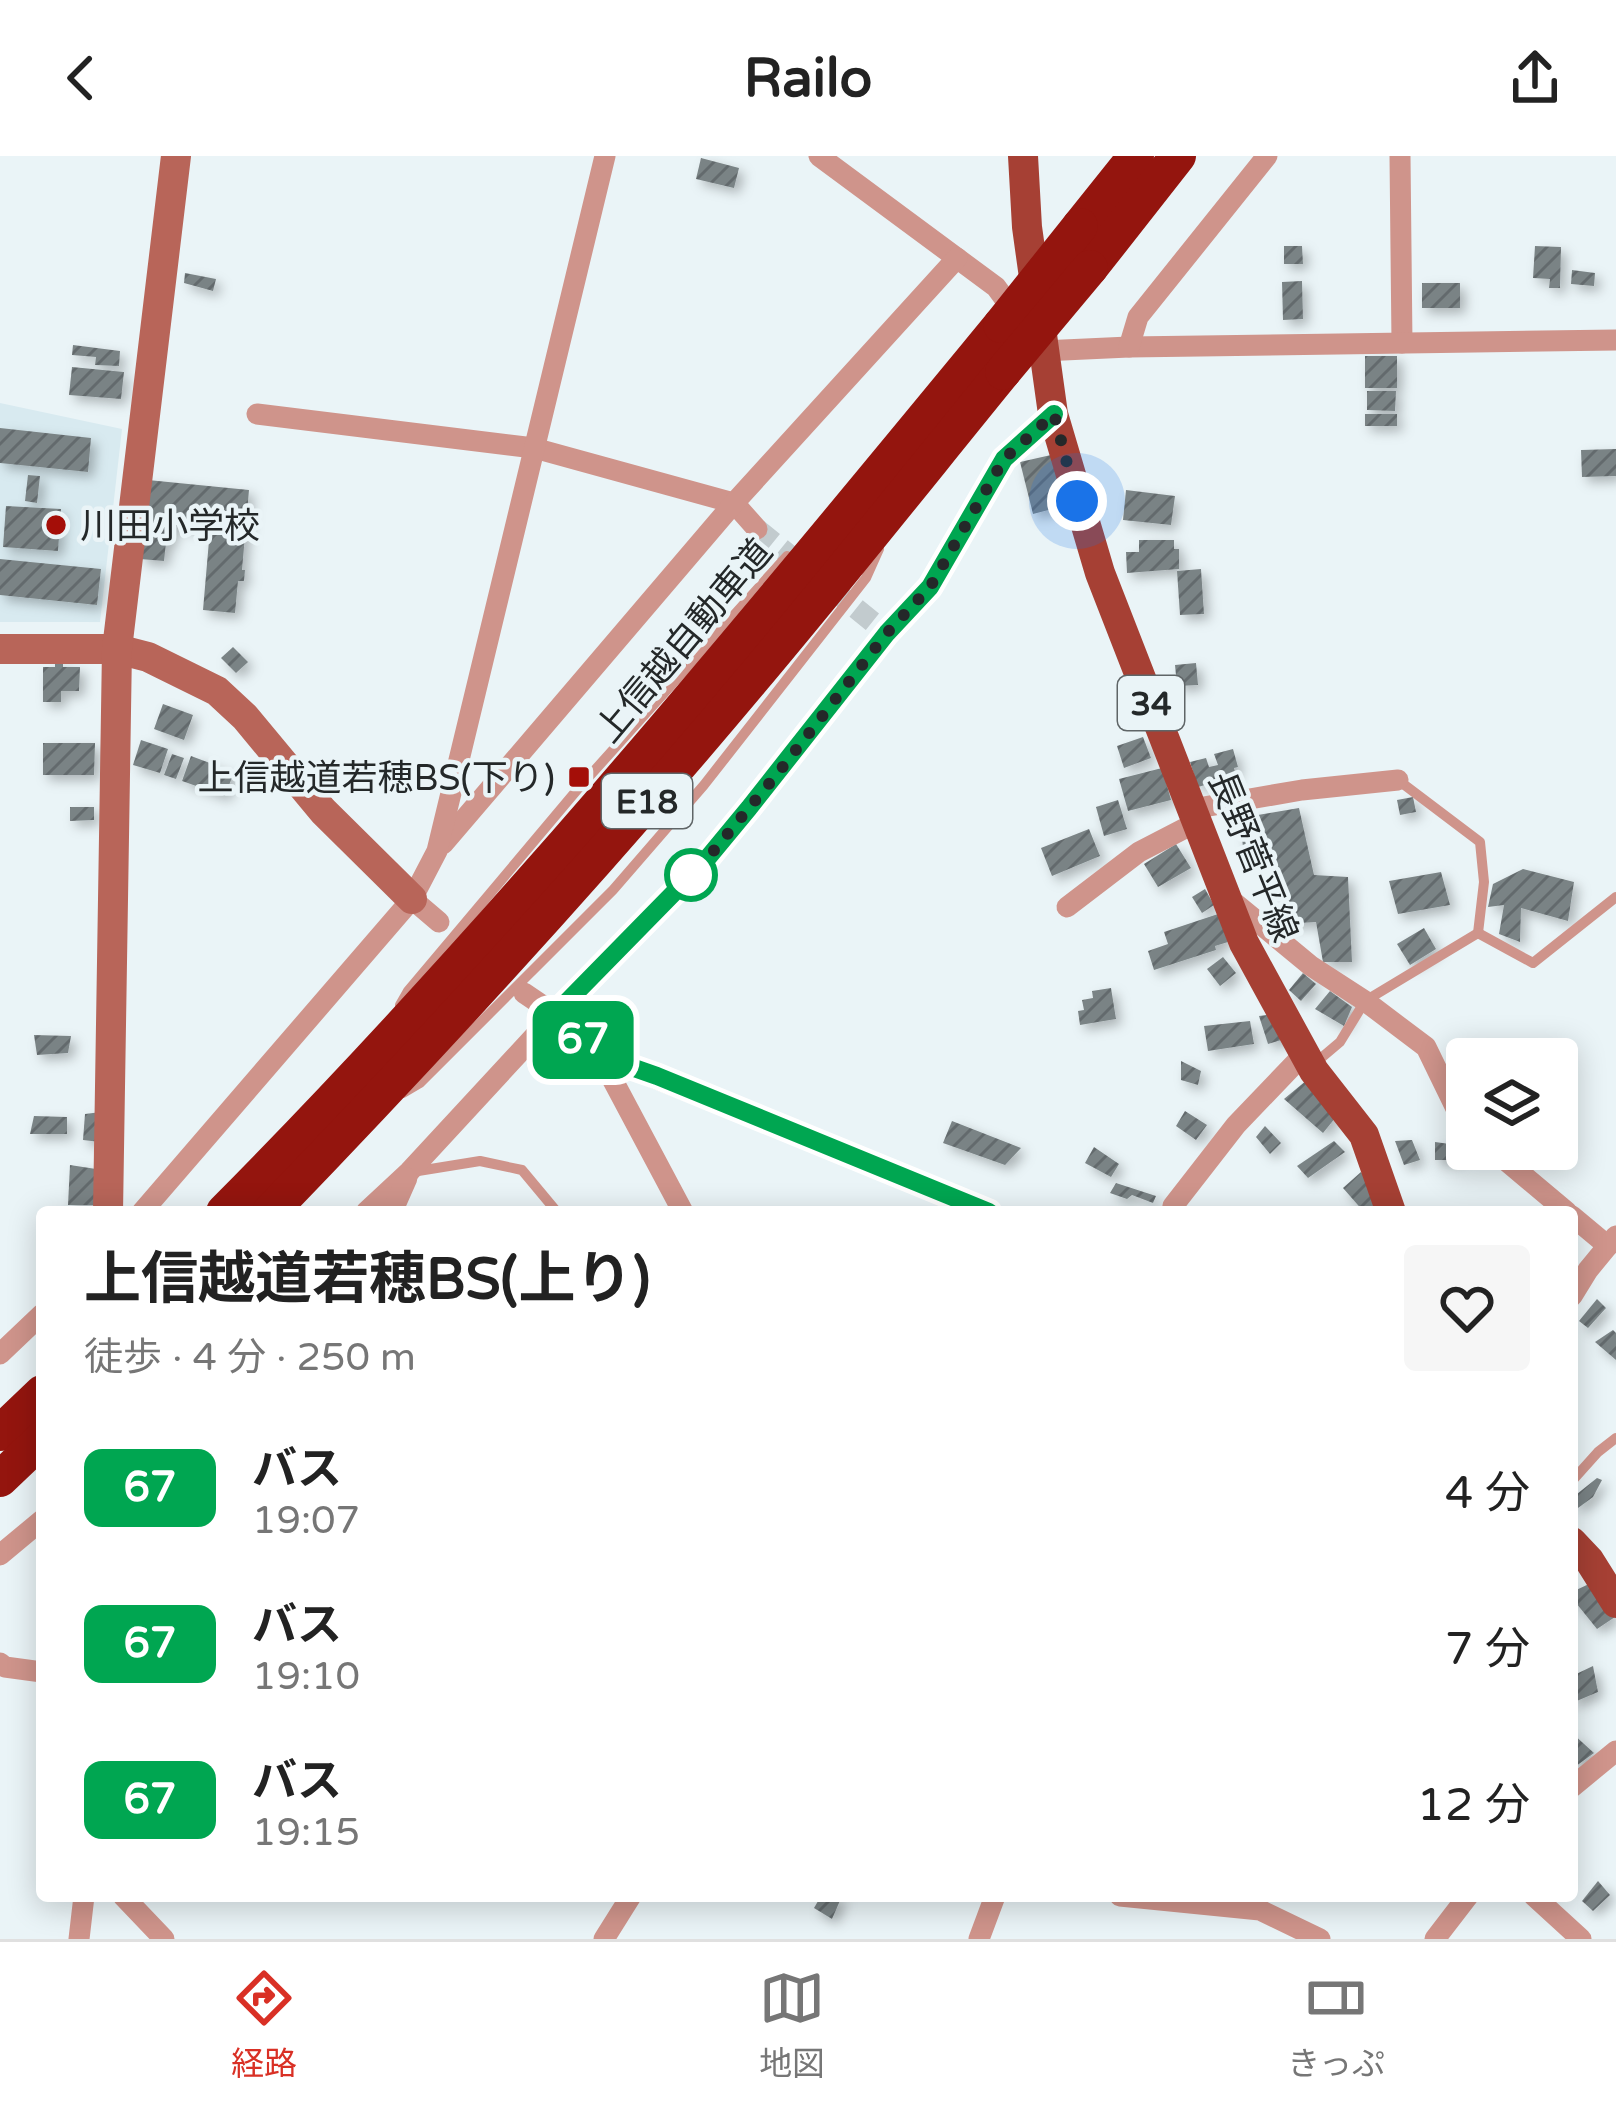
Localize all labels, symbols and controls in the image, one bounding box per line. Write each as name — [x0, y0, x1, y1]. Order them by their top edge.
icon: back — [48, 45, 114, 111]
icon: share — [1502, 45, 1568, 111]
text: Railo — [744, 46, 872, 111]
your location — [1047, 471, 1107, 531]
place label: 川田小学校 — [80, 505, 260, 548]
marker: 川田小学校 — [43, 512, 69, 538]
street label: 上信越自動車道 — [587, 531, 782, 751]
road number: 34 — [1118, 676, 1184, 730]
place label: 上信越道若穂BS(下り) — [197, 757, 555, 800]
marker: 上信越道若穂BS(下り) — [566, 764, 592, 790]
street label: 長野菅平線 — [1199, 765, 1306, 948]
road number: E18 — [602, 774, 692, 828]
unlabelled marker — [666, 850, 716, 900]
line badge: 67 — [529, 1001, 637, 1079]
text: 67 — [557, 1014, 609, 1065]
map controls — [1446, 1038, 1578, 1170]
button: layers — [1446, 1038, 1578, 1170]
button: heart — [1404, 1245, 1530, 1371]
text: 上信越道若穂BS(上り) — [84, 1246, 650, 1314]
text: 徒歩 · 4 分 · 250 m — [84, 1334, 416, 1381]
text: バス — [252, 1443, 342, 1497]
text: 67 — [124, 1462, 176, 1513]
text: 4 分 — [1445, 1467, 1530, 1521]
text: 19:07 — [252, 1497, 360, 1544]
text: バス — [252, 1599, 342, 1653]
text: 67 — [124, 1618, 176, 1669]
text: 7 分 — [1445, 1623, 1530, 1677]
text: 19:10 — [252, 1653, 360, 1700]
text: バス — [252, 1755, 342, 1809]
text: 67 — [124, 1774, 176, 1825]
text: 12 分 — [1417, 1779, 1530, 1833]
text: 19:15 — [252, 1809, 360, 1856]
tab: 経路 — [231, 1965, 297, 2085]
tab: 地図 — [759, 1965, 825, 2085]
tab: きっぷ — [1287, 1965, 1385, 2085]

